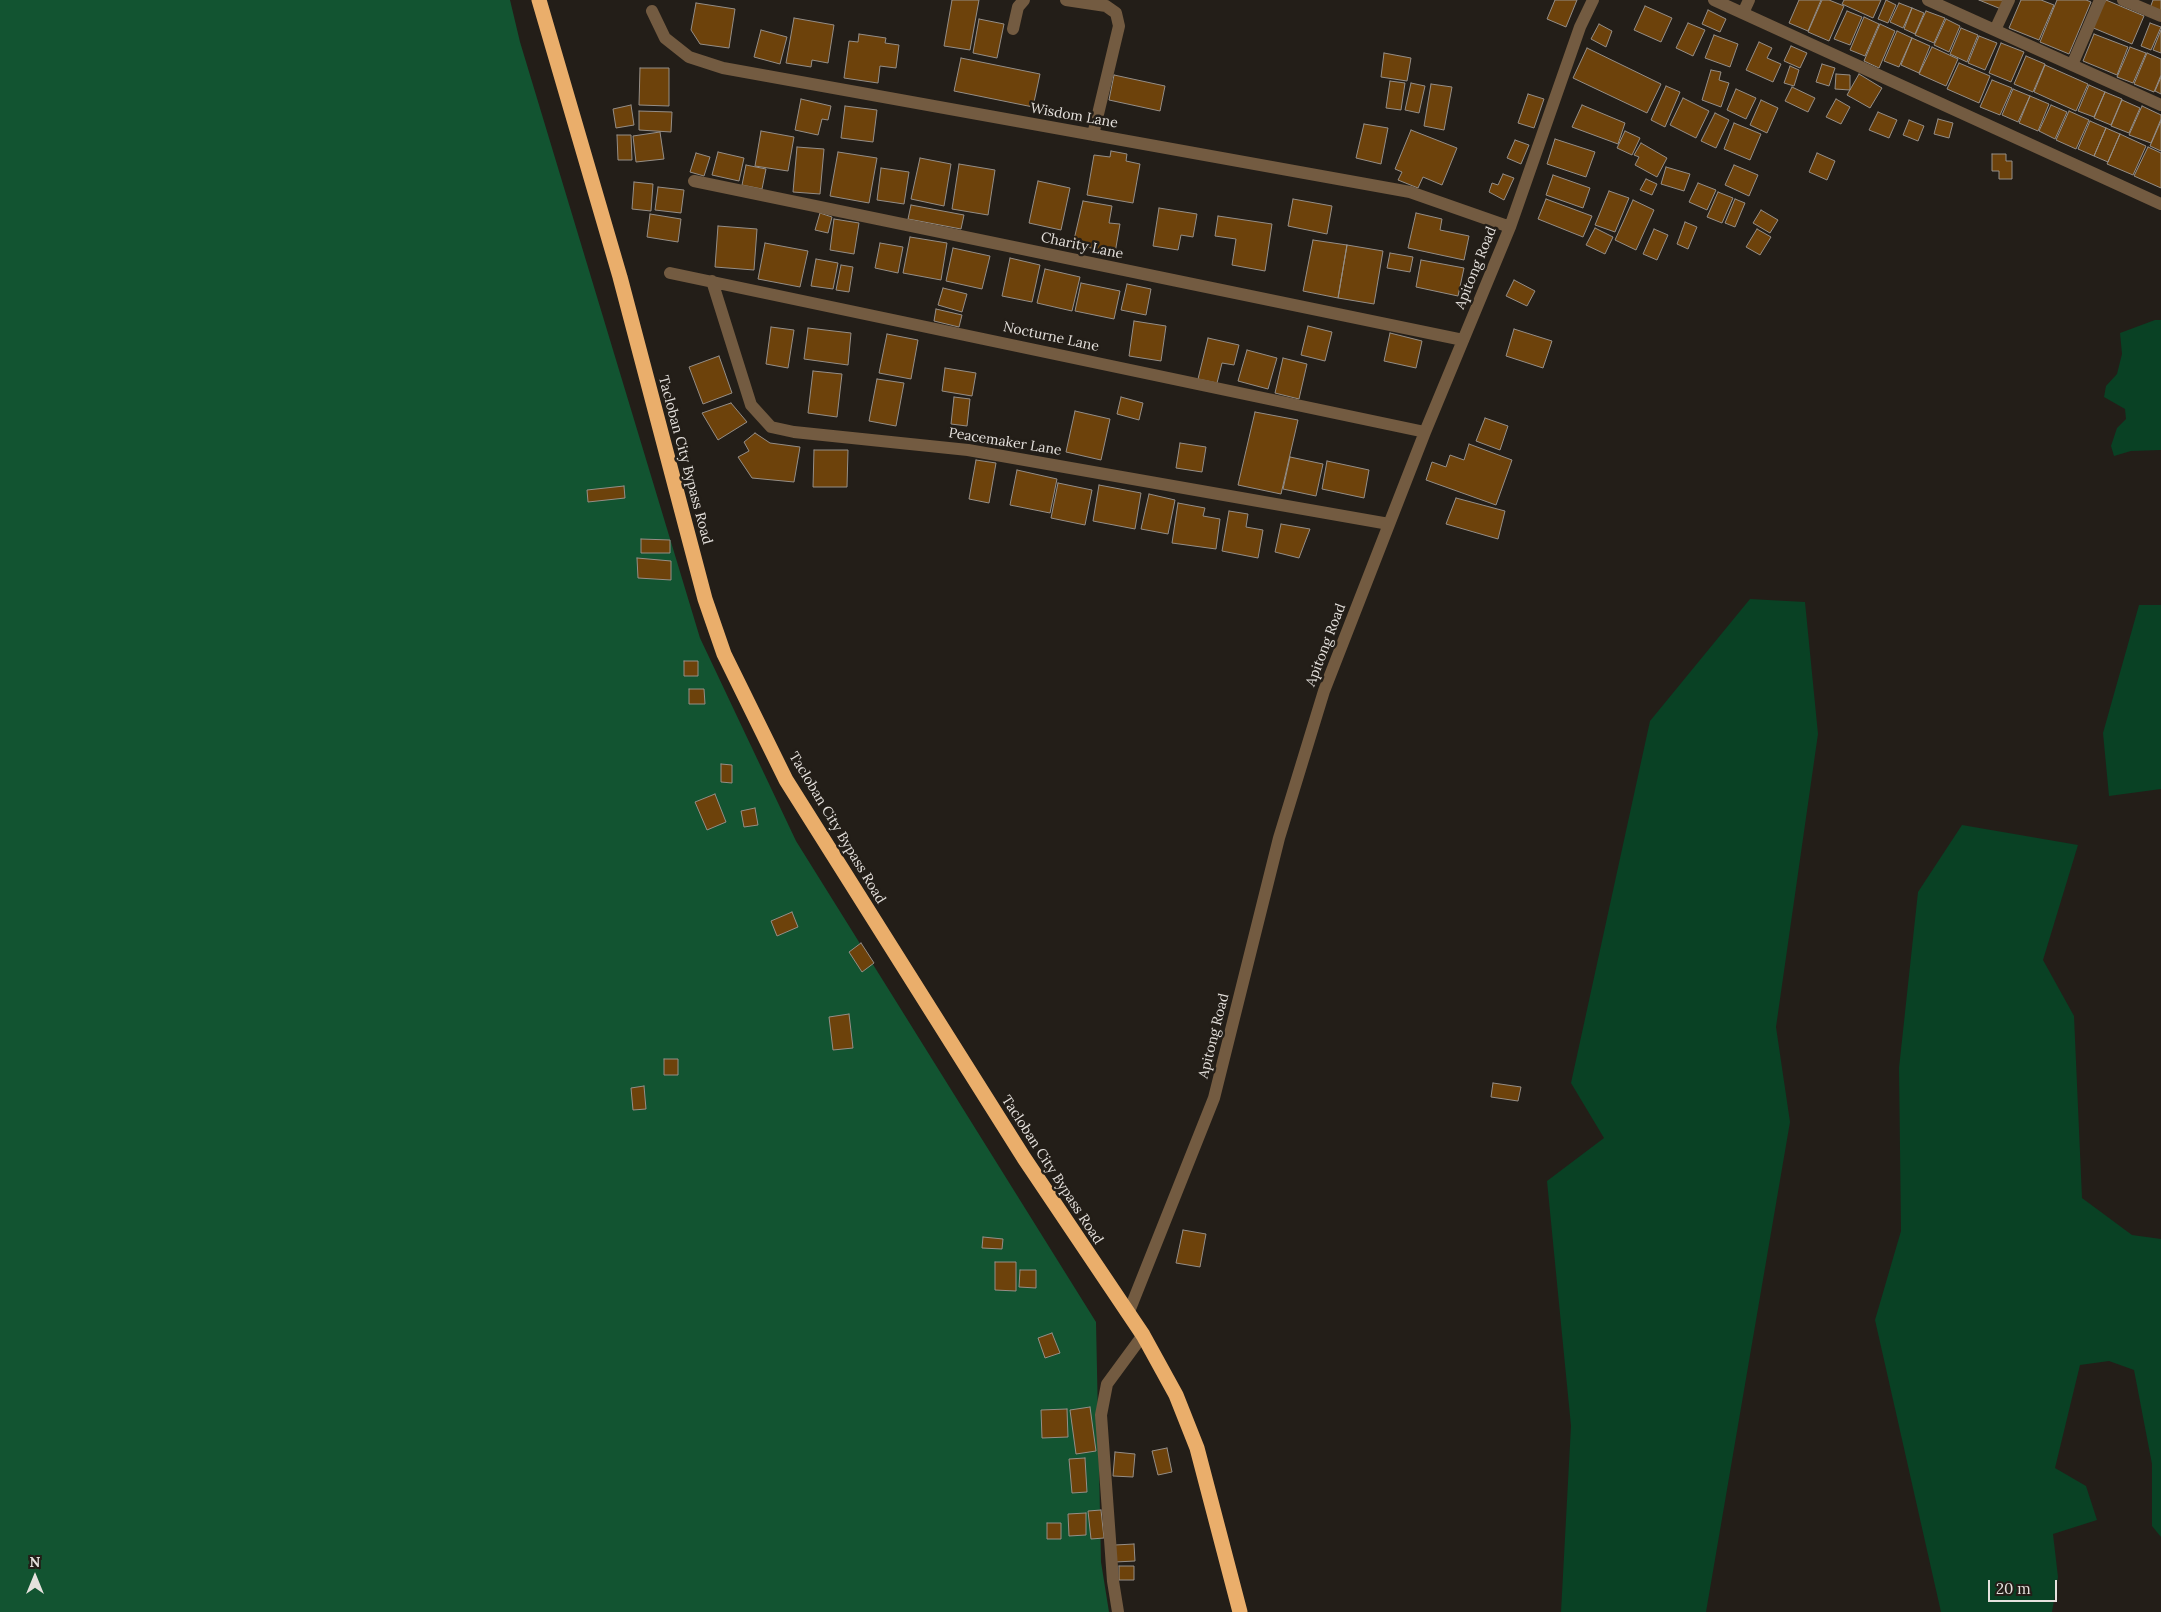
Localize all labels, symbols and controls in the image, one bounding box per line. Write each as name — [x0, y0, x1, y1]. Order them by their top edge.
street label: Wisdom Lane — [1029, 100, 1119, 132]
street label: Apitong Road — [1452, 224, 1500, 312]
street label: Charity Lane — [1039, 229, 1125, 263]
street label: Nocturne Lane — [1002, 319, 1100, 355]
street label: Tacloban City Bypass Road — [654, 374, 716, 546]
street label: Peacemaker Lane — [947, 425, 1063, 459]
street label: Apitong Road — [1303, 601, 1349, 689]
street label: Tacloban City Bypass Road — [785, 749, 889, 907]
street label: Apitong Road — [1195, 992, 1233, 1080]
street label: Tacloban City Bypass Road — [998, 1092, 1106, 1248]
north arrow — [10, 1552, 60, 1602]
text: N — [30, 1553, 40, 1571]
scale bar — [1991, 1570, 2060, 1602]
text: 20 m — [1996, 1579, 2031, 1598]

